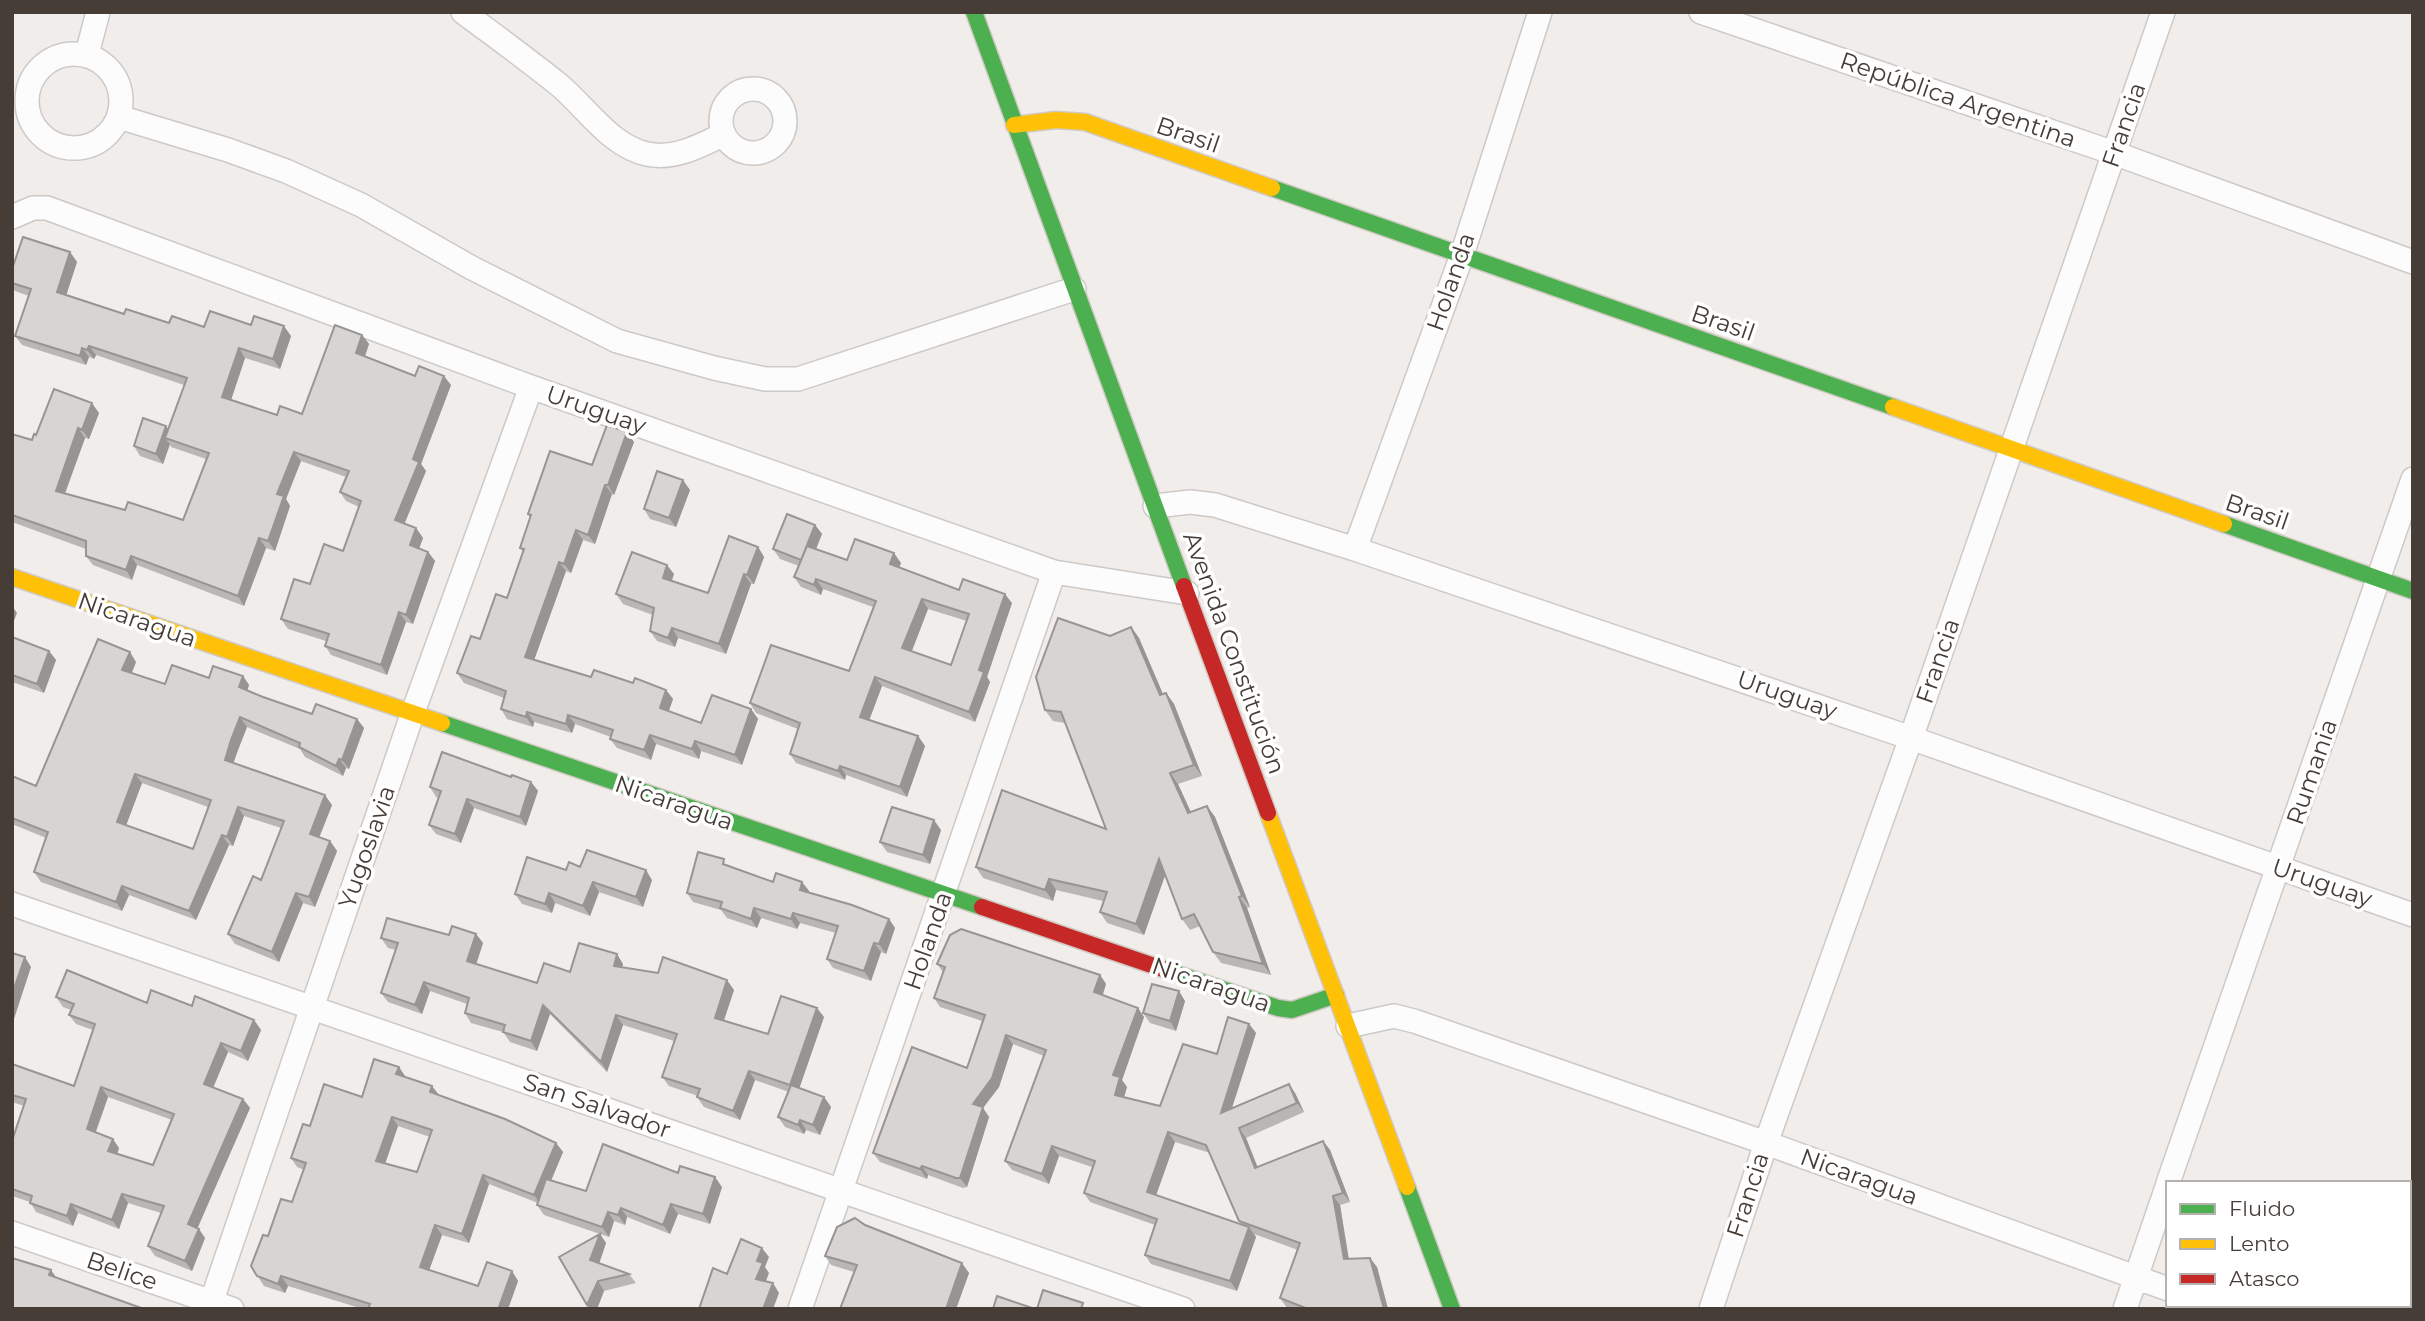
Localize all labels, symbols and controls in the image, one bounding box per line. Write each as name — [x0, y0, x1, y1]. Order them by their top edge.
street label: República Argentina — [1836, 46, 2080, 154]
street label: Francia — [2096, 79, 2152, 171]
street label: Brasil — [1152, 110, 1224, 159]
street label: Holanda — [1420, 229, 1481, 335]
street label: Brasil — [1687, 298, 1759, 347]
street label: Uruguay — [542, 379, 650, 440]
street label: Brasil — [2221, 487, 2293, 536]
street label: Avenida Constitución — [1177, 528, 1292, 778]
street label: Nicaragua — [74, 586, 200, 653]
street label: Francia — [1910, 615, 1966, 707]
street label: Uruguay — [1733, 664, 1841, 725]
street label: Rumania — [2280, 715, 2343, 829]
street label: Nicaragua — [611, 769, 737, 836]
street label: Yugoslavia — [332, 782, 401, 912]
street label: Uruguay — [2268, 852, 2376, 913]
street label: Holanda — [897, 888, 958, 994]
street label: Nicaragua — [1148, 951, 1274, 1018]
street label: San Salvador — [519, 1067, 675, 1144]
street label: Nicaragua — [1796, 1142, 1922, 1211]
street label: Francia — [1720, 1149, 1775, 1241]
legend — [2166, 1181, 2411, 1307]
text: Fluido — [2229, 1196, 2295, 1221]
text: Lento — [2229, 1231, 2289, 1256]
street label: Belice — [83, 1245, 162, 1296]
text: Atasco — [2229, 1266, 2300, 1291]

